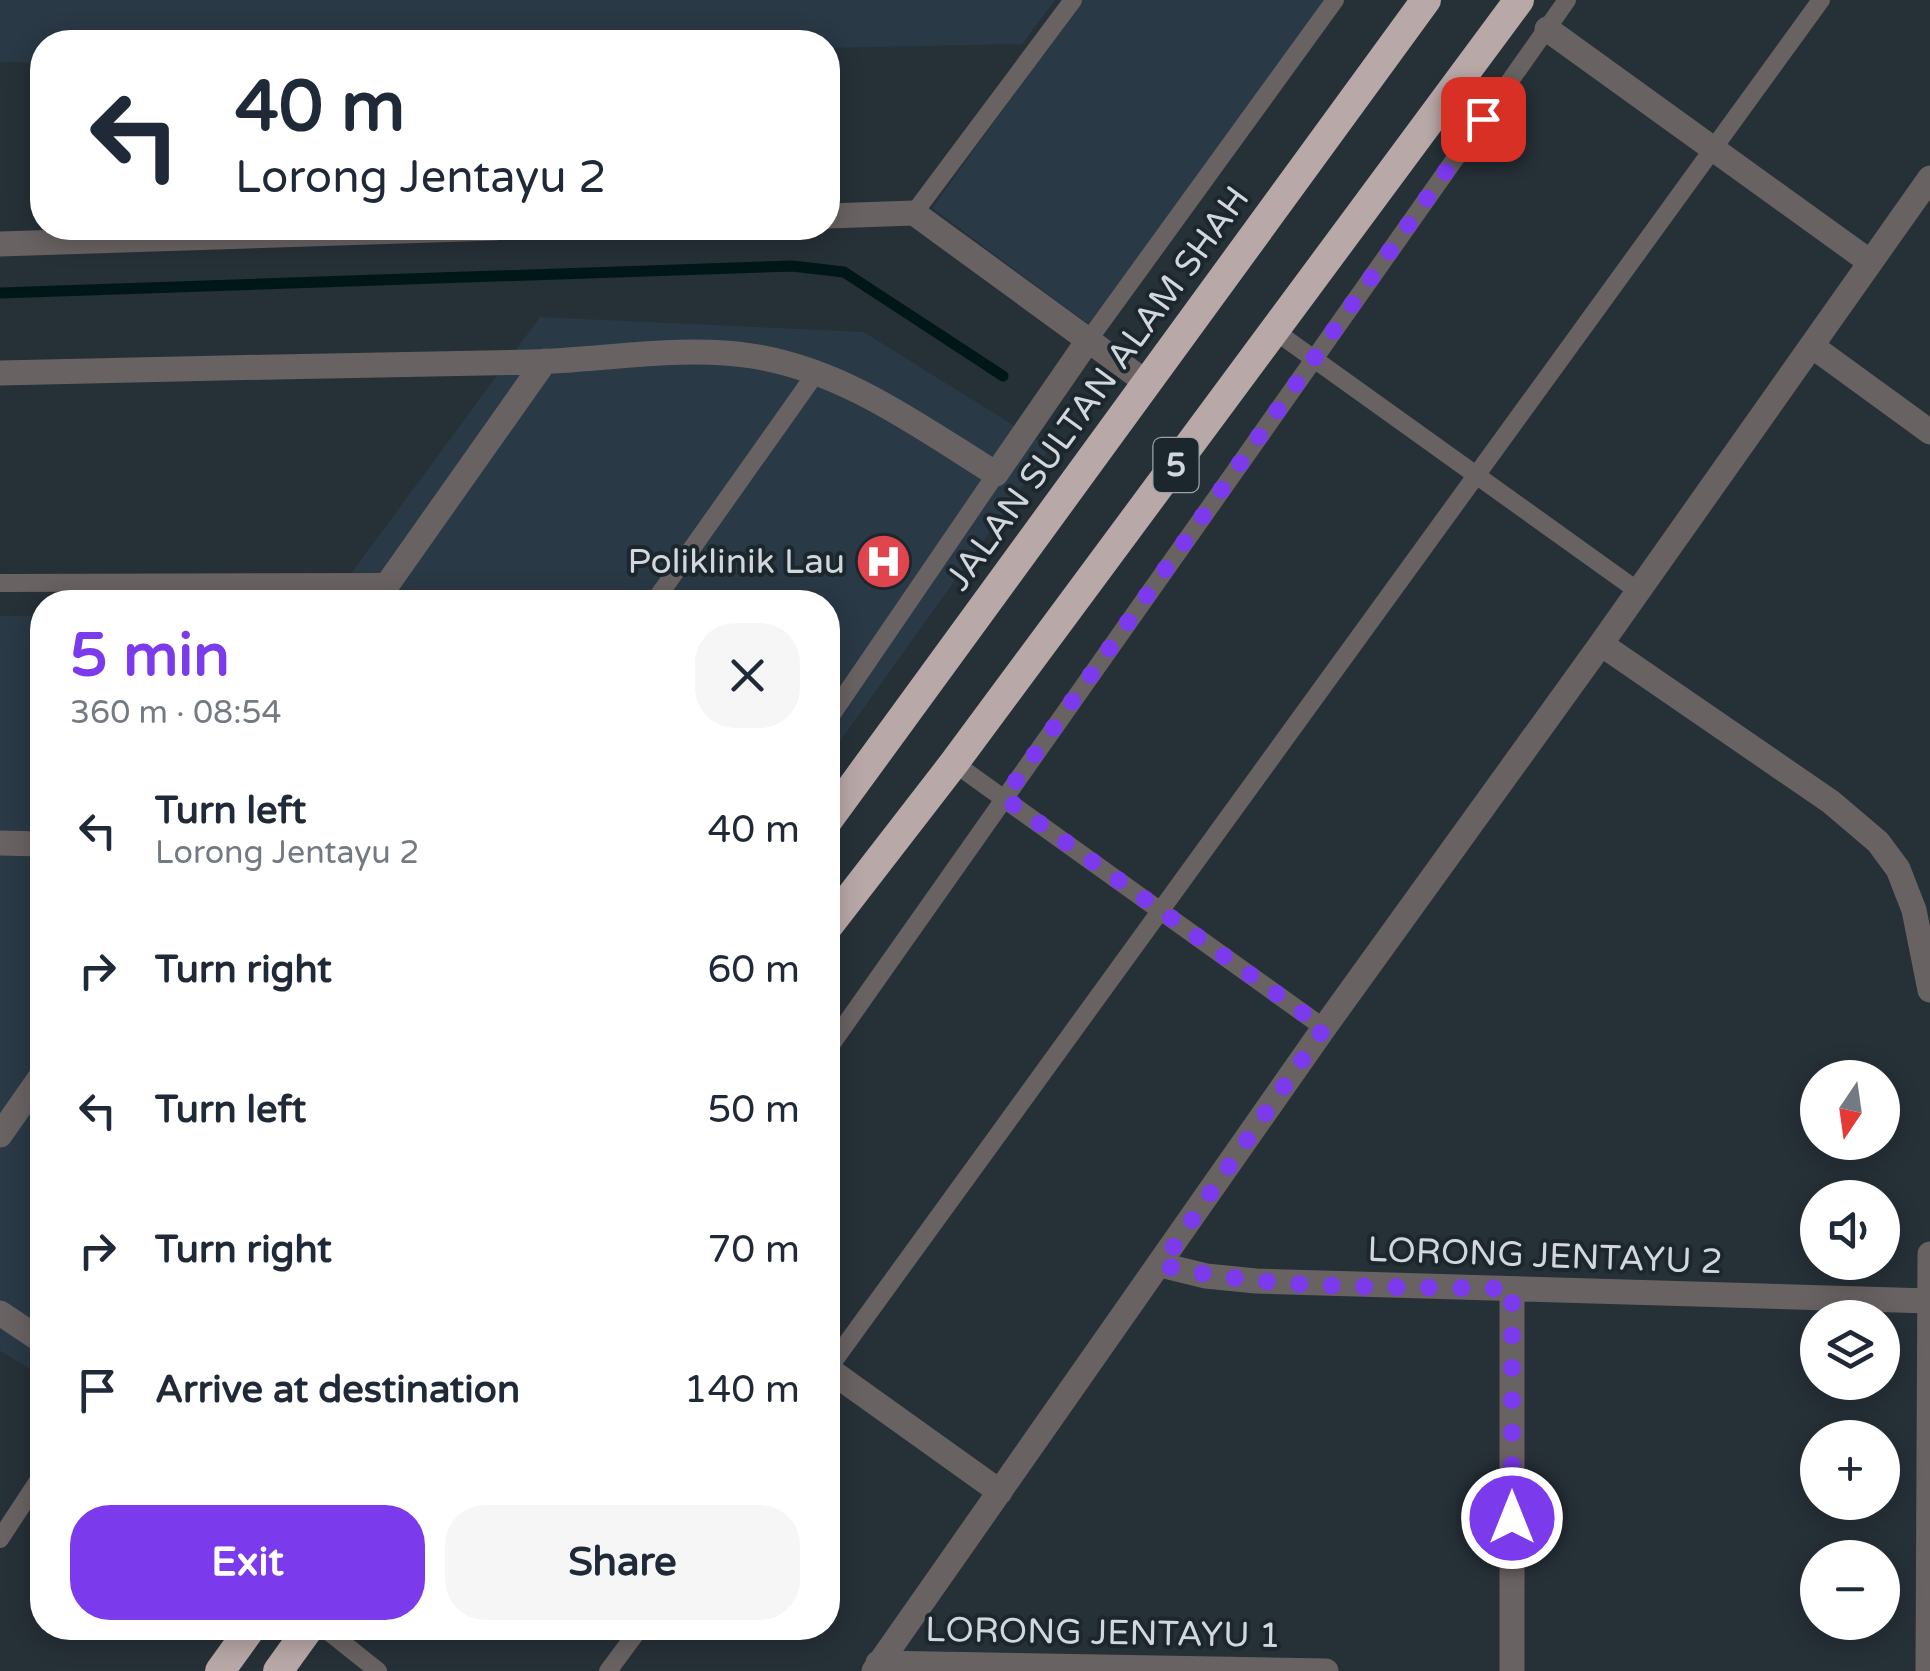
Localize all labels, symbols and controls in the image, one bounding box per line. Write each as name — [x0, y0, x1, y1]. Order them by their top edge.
text: 40 m — [235, 66, 405, 150]
icon: left — [70, 70, 200, 200]
pin — [1441, 77, 1526, 162]
icon: arrive — [1456, 92, 1511, 147]
text: Lorong Jentayu 2 — [235, 151, 607, 205]
street label: JALAN SULTAN ALAM SHAH — [937, 179, 1258, 599]
road number: 5 — [1154, 438, 1198, 492]
hospital icon: Poliklinik Lau — [854, 531, 914, 591]
place label: Poliklinik Lau — [628, 541, 845, 583]
text: 5 min — [70, 620, 230, 692]
button: close — [695, 623, 800, 728]
text: 360 m · 08:54 — [70, 694, 282, 732]
text: Turn left — [155, 788, 306, 834]
icon: left — [70, 803, 125, 858]
text: 40 m — [708, 807, 800, 853]
text: Lorong Jentayu 2 — [155, 834, 419, 872]
icon: right — [70, 943, 125, 998]
text: Turn right — [155, 947, 332, 993]
text: 60 m — [708, 947, 800, 993]
north arrow — [1800, 1060, 1900, 1160]
map controls — [1800, 1060, 1900, 1640]
icon: left — [70, 1083, 125, 1138]
text: Turn left — [155, 1087, 306, 1133]
text: 50 m — [708, 1087, 800, 1133]
button: sound — [1800, 1180, 1900, 1280]
icon: right — [70, 1223, 125, 1278]
text: Turn right — [155, 1227, 332, 1273]
text: 70 m — [708, 1227, 800, 1273]
street label: LORONG JENTAYU 2 — [1367, 1229, 1723, 1283]
button: layers — [1800, 1300, 1900, 1400]
icon: arrive — [70, 1363, 125, 1418]
text: Arrive at destination — [155, 1367, 520, 1413]
text: 140 m — [684, 1367, 800, 1413]
button: + — [1800, 1420, 1900, 1520]
position arrow — [1460, 1466, 1564, 1570]
button: Exit — [70, 1505, 425, 1620]
button: Share — [445, 1505, 800, 1620]
button: − — [1800, 1540, 1900, 1640]
street label: LORONG JENTAYU 1 — [925, 1609, 1281, 1657]

